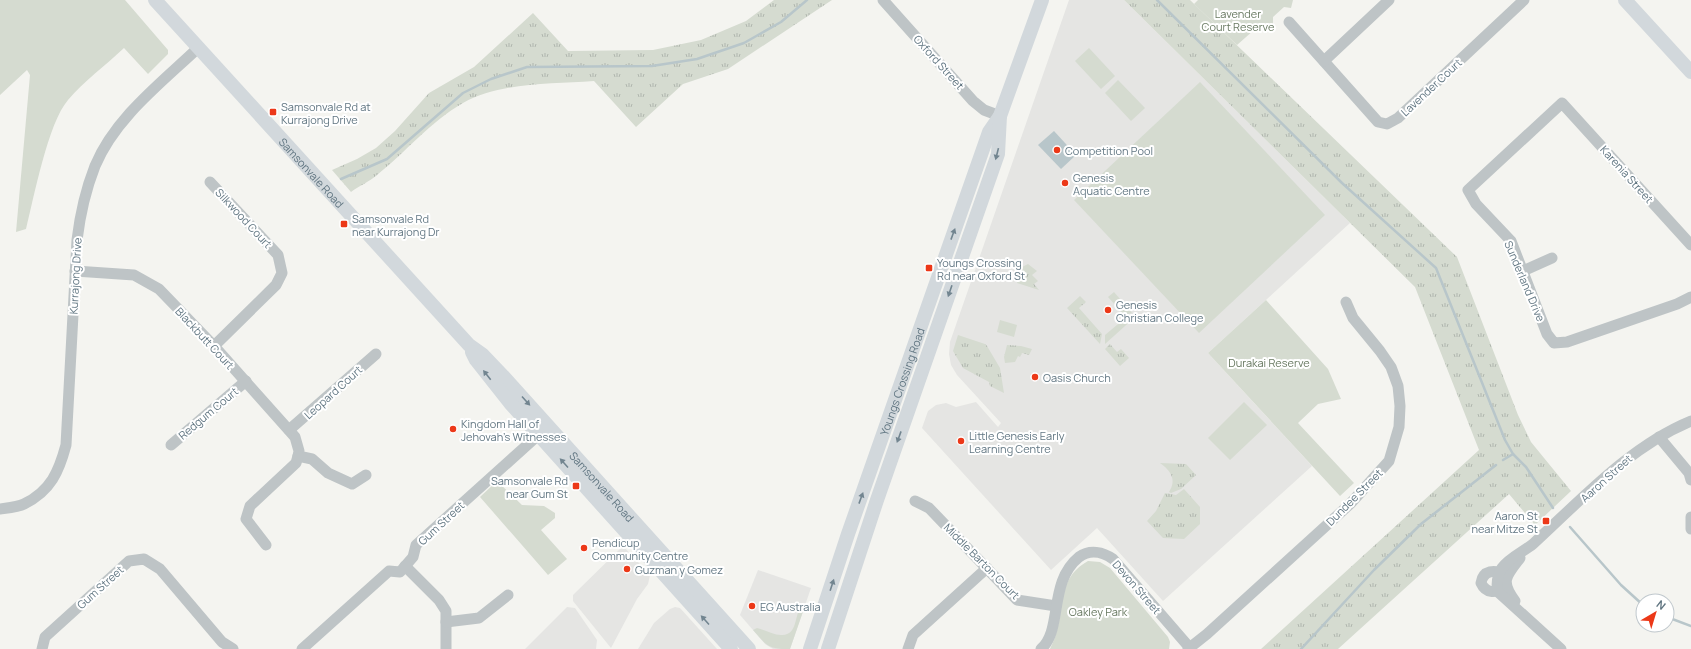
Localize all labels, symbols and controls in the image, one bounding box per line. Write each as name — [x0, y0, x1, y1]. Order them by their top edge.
park label: Lavender Court Reserve — [1202, 6, 1275, 34]
street label: Oxford Street — [910, 31, 968, 93]
street label: Lavender Court — [1397, 55, 1465, 119]
place label: Samsonvale Rd at Kurrajong Drive — [281, 99, 371, 127]
marker: Samsonvale Rd at Kurrajong Drive — [268, 107, 278, 117]
street label: Samsonvale Road — [276, 134, 348, 211]
street label: Karenia Street — [1597, 142, 1657, 206]
place label: Competition Pool — [1065, 143, 1153, 158]
marker: Competition Pool — [1052, 145, 1062, 155]
one-way arrow — [994, 149, 1000, 161]
place label: Genesis Aquatic Centre — [1073, 170, 1150, 198]
marker: Genesis Aquatic Centre — [1060, 178, 1070, 188]
street label: Silkwood Court — [212, 185, 276, 251]
place label: Samsonvale Rd near Kurrajong Dr — [352, 211, 439, 239]
marker: Samsonvale Rd near Kurrajong Dr — [339, 219, 349, 229]
one-way arrow — [950, 228, 956, 240]
street label: Kurrajong Drive — [66, 237, 85, 315]
street label: Sunderland Drive — [1501, 238, 1549, 324]
place label: Youngs Crossing Rd near Oxford St — [937, 255, 1025, 283]
marker: Youngs Crossing Rd near Oxford St — [924, 263, 934, 273]
one-way arrow — [947, 285, 953, 297]
place label: Genesis Christian College — [1116, 297, 1204, 325]
street label: Blackbutt Court — [172, 304, 238, 372]
marker: Genesis Christian College — [1103, 305, 1113, 315]
street label: Youngs Crossing Road — [876, 325, 927, 437]
park label: Durakai Reserve — [1228, 355, 1310, 370]
street label: Leopard Court — [301, 362, 365, 422]
one-way arrow — [483, 369, 492, 380]
place label: Oasis Church — [1043, 370, 1111, 385]
marker: Oasis Church — [1030, 372, 1040, 382]
street label: Redgum Court — [175, 384, 241, 442]
one-way arrow — [521, 396, 531, 406]
place label: Kingdom Hall of Jehovah's Witnesses — [461, 416, 567, 444]
marker: Kingdom Hall of Jehovah's Witnesses — [448, 424, 458, 434]
place label: Little Genesis Early Learning Centre — [969, 428, 1065, 456]
one-way arrow — [896, 431, 902, 443]
marker: Little Genesis Early Learning Centre — [956, 436, 966, 446]
street label: Samsonvale Road — [567, 448, 638, 525]
street label: Aaron Street — [1577, 451, 1635, 505]
one-way arrow — [560, 458, 569, 469]
street label: Dundee Street — [1322, 465, 1386, 529]
place label: Samsonvale Rd near Gum St — [491, 473, 568, 501]
marker: Samsonvale Rd near Gum St — [571, 481, 581, 491]
one-way arrow — [858, 491, 864, 503]
street label: Gum Street — [415, 498, 467, 548]
place label: Aaron St near Mitze St — [1471, 508, 1538, 536]
marker: Aaron St near Mitze St — [1541, 516, 1551, 526]
street label: Middle Barton Court — [941, 520, 1023, 602]
place label: Pendicup Community Centre — [592, 535, 689, 563]
marker: Pendicup Community Centre — [579, 543, 589, 553]
street label: Devon Street — [1110, 557, 1164, 617]
street label: Gum Street — [73, 562, 127, 612]
place label: Guzman y Gomez — [635, 562, 723, 577]
marker: Guzman y Gomez — [622, 564, 632, 574]
one-way arrow — [829, 579, 835, 591]
north arrow — [1635, 593, 1675, 633]
text: N — [1654, 596, 1669, 613]
place label: EG Australia — [760, 599, 821, 614]
marker: EG Australia — [747, 601, 757, 611]
park label: Oakley Park — [1069, 604, 1128, 619]
one-way arrow — [701, 615, 710, 625]

